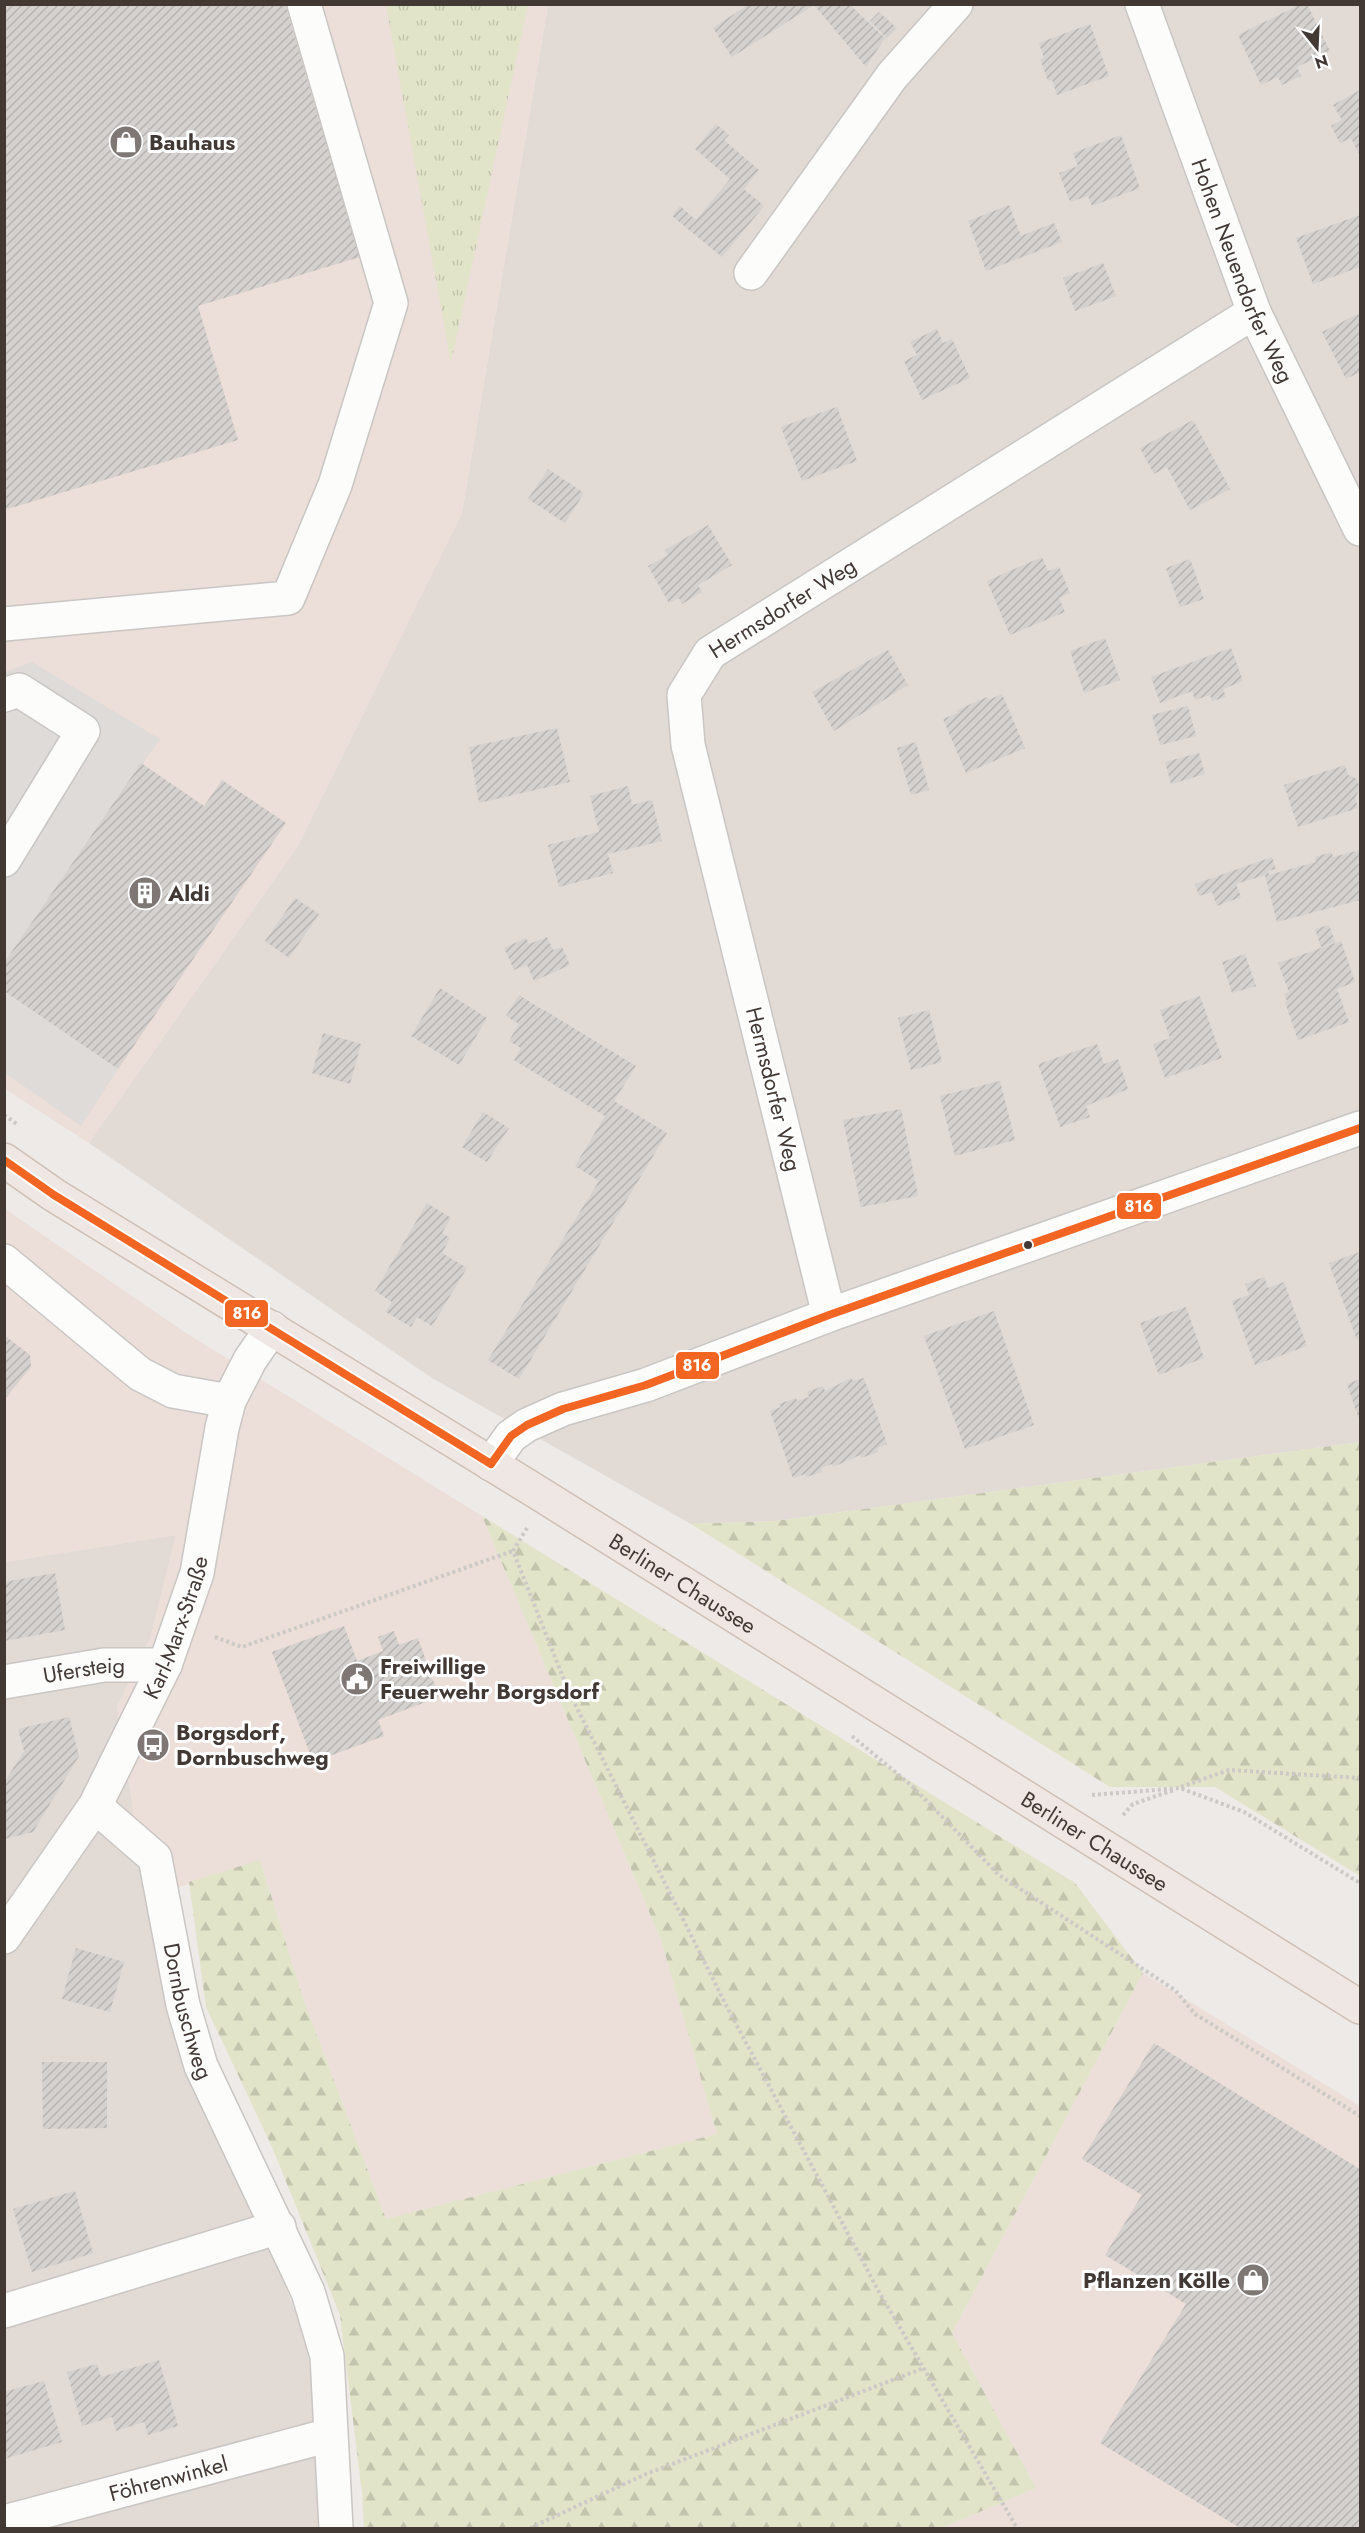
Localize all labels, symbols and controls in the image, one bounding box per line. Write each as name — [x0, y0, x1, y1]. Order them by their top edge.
north arrow — [1287, 18, 1347, 78]
text: N — [1312, 49, 1331, 75]
shop icon: Bauhaus — [108, 124, 144, 160]
place label: Bauhaus — [149, 126, 235, 158]
street label: Hohen Neuendorfer Weg — [1183, 154, 1302, 388]
street label: Hermsdorfer Weg — [702, 549, 862, 666]
building icon: Aldi — [127, 875, 163, 911]
place label: Aldi — [167, 877, 210, 909]
street label: Hermsdorfer Weg — [738, 1003, 810, 1175]
line badge: 816 — [1116, 1192, 1162, 1220]
text: 816 — [1125, 1195, 1153, 1218]
unlabelled marker — [1022, 1239, 1034, 1251]
line badge: 816 — [224, 1299, 269, 1328]
text: 816 — [233, 1302, 261, 1325]
line badge: 816 — [675, 1351, 720, 1380]
text: 816 — [683, 1354, 711, 1377]
street label: Berliner Chaussee — [603, 1525, 763, 1641]
street label: Karl-Marx-Straße — [135, 1554, 216, 1704]
street label: Ufersteig — [40, 1649, 125, 1691]
place label: Freiwillige Feuerwehr Borgsdorf — [380, 1650, 601, 1707]
public building icon: Freiwillige Feuerwehr Borgsdorf — [339, 1661, 375, 1697]
place label: Borgsdorf, Dornbuschweg — [176, 1716, 329, 1773]
bus stop icon: Borgsdorf, Dornbuschweg — [135, 1727, 171, 1763]
street label: Berliner Chaussee — [1015, 1783, 1175, 1899]
street label: Dornbuschweg — [156, 1940, 221, 2085]
shop icon: Pflanzen Kölle — [1235, 2262, 1271, 2298]
place label: Pflanzen Kölle — [1083, 2264, 1230, 2296]
street label: Föhrenwinkel — [105, 2447, 231, 2509]

